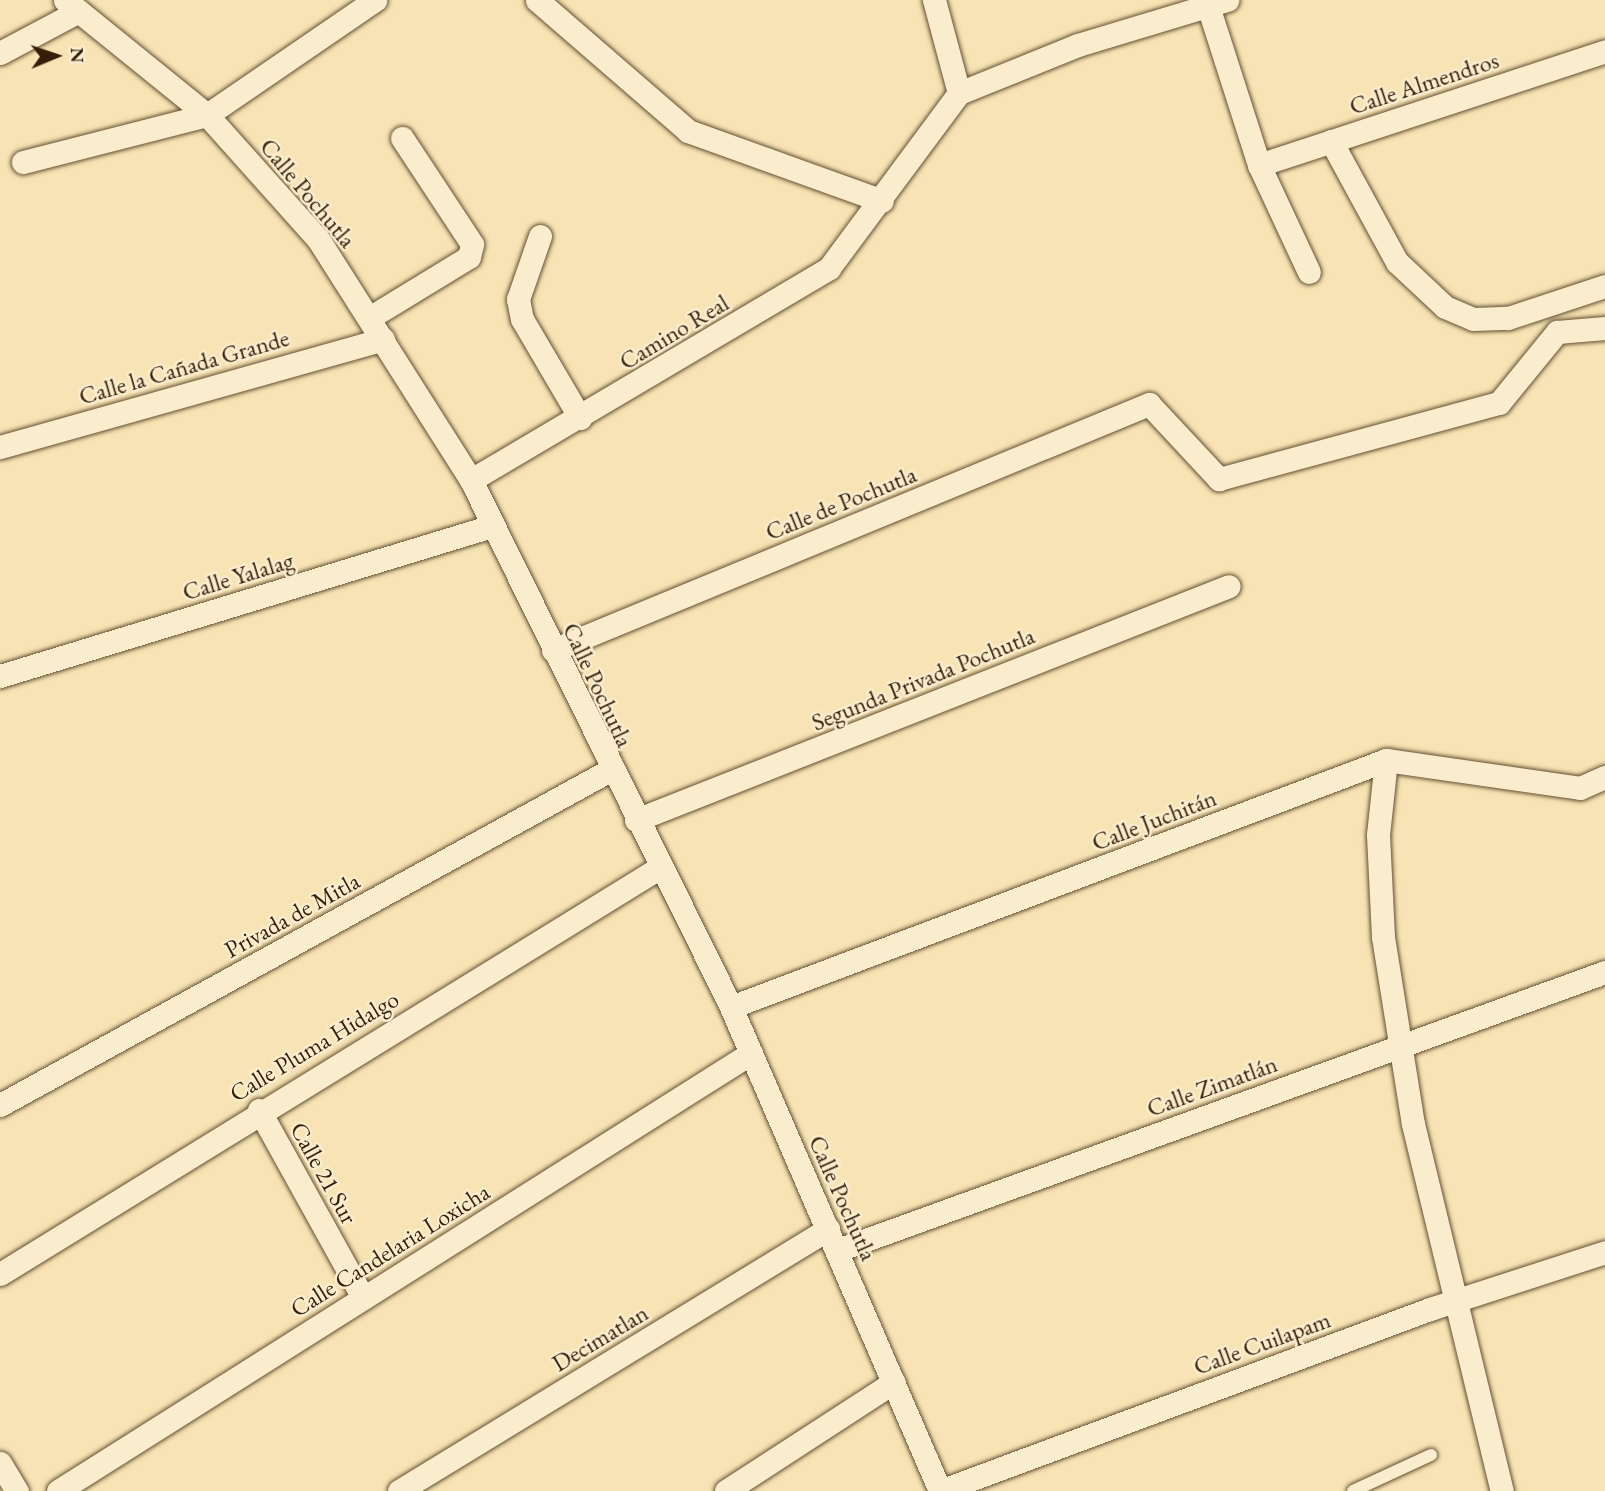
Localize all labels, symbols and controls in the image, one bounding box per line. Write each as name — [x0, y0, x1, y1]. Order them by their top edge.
north arrow — [21, 21, 91, 91]
street label: Calle Almendros — [1346, 45, 1502, 121]
text: N — [65, 47, 90, 63]
street label: Calle Pochutla — [254, 132, 362, 254]
street label: Camino Real — [614, 288, 734, 376]
street label: Calle la Cañada Grande — [76, 323, 292, 411]
street label: Calle de Pochutla — [761, 460, 921, 546]
street label: Calle Yalalag — [179, 545, 297, 607]
street label: Calle Pochutla — [557, 618, 639, 752]
street label: Segunda Privada Pochutla — [807, 621, 1039, 737]
street label: Calle Juchitán — [1088, 783, 1220, 857]
street label: Privada de Mitla — [219, 866, 365, 964]
street label: Calle Pluma Hidalgo — [224, 984, 404, 1108]
street label: Calle Zimatlán — [1143, 1049, 1281, 1123]
street label: Calle 21 Sur — [284, 1117, 364, 1229]
street label: Calle Pochutla — [803, 1131, 883, 1265]
street label: Calle Candelaria Loxicha — [285, 1177, 495, 1323]
street label: Decimatlan — [547, 1298, 653, 1378]
street label: Calle Cuilapam — [1190, 1305, 1334, 1381]

